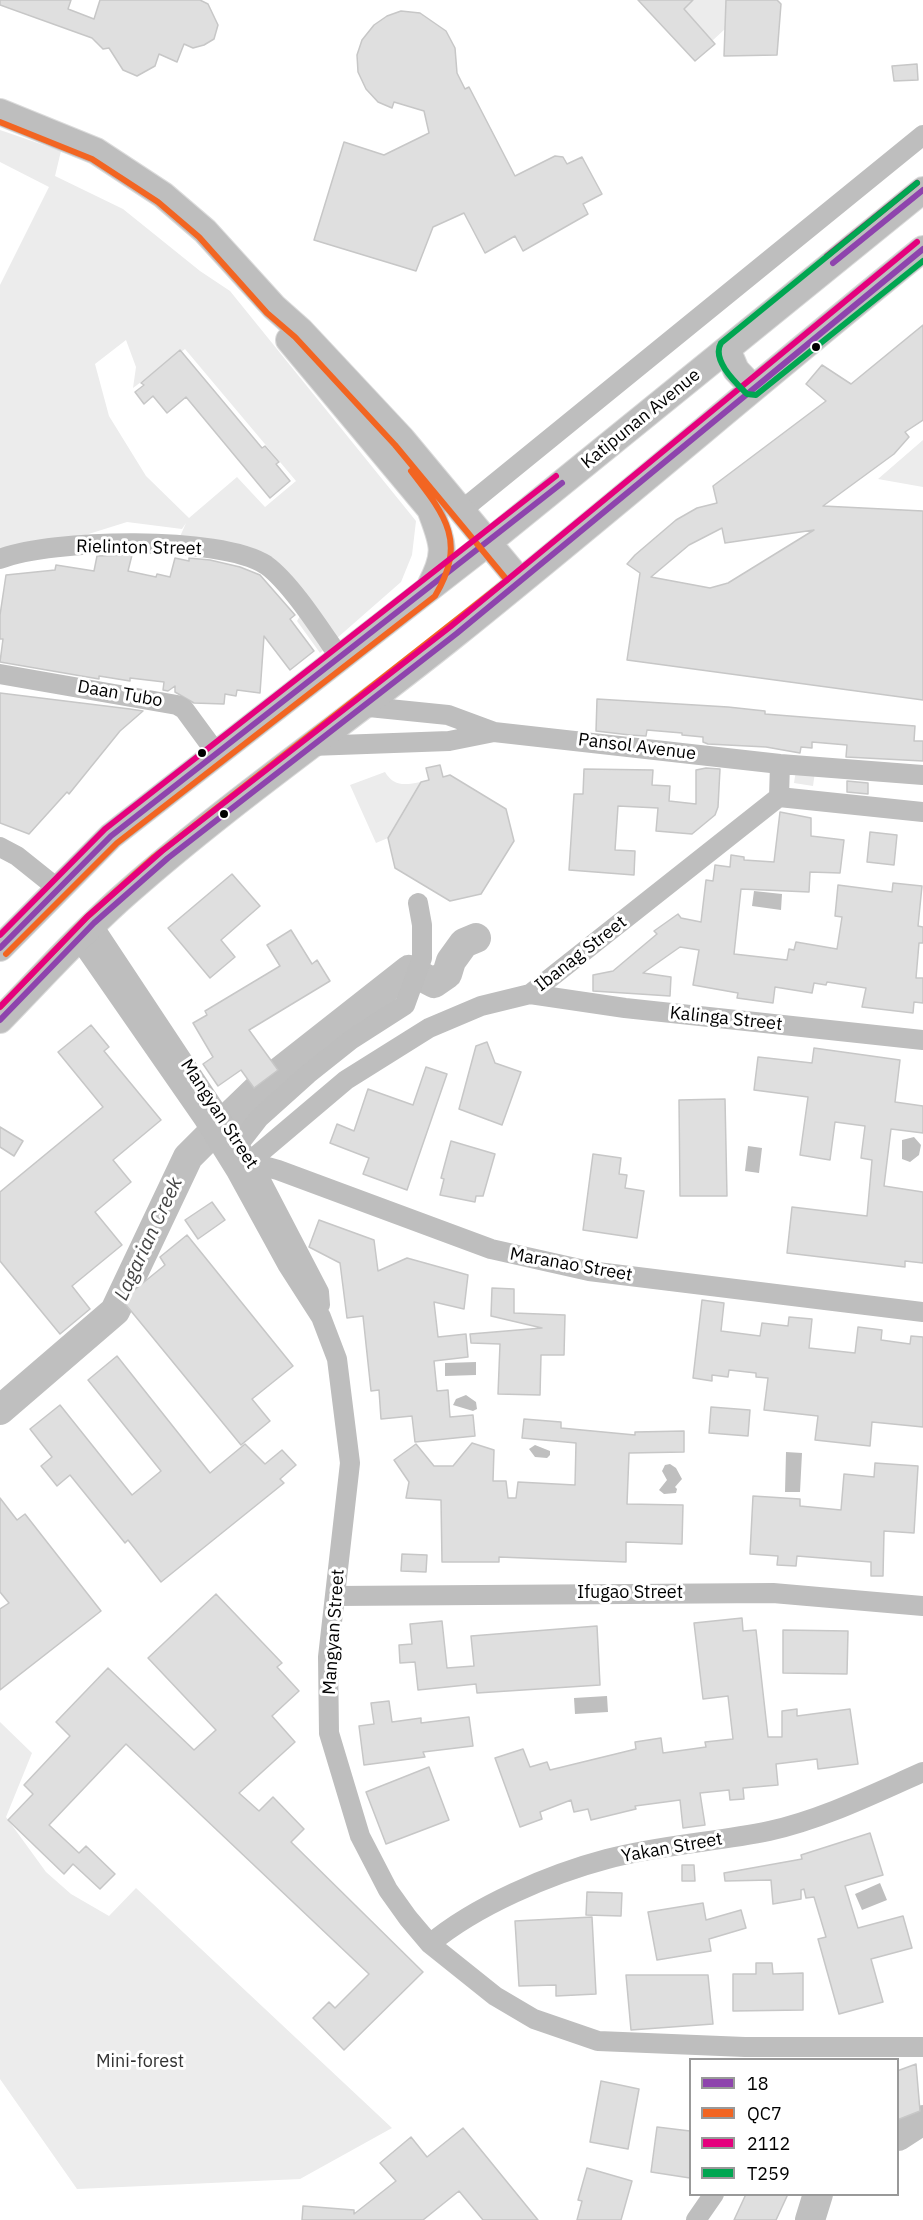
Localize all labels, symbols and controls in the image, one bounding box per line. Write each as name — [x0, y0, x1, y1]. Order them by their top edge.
unlabelled marker — [810, 341, 822, 353]
street label: Katipunan Avenue — [577, 364, 705, 474]
street label: Rielinton Street — [76, 536, 202, 560]
street label: Daan Tubo — [76, 676, 164, 712]
street label: Pansol Avenue — [577, 729, 697, 765]
unlabelled marker — [196, 747, 208, 759]
unlabelled marker — [218, 808, 230, 820]
street label: Ibanag Street — [531, 912, 631, 996]
street label: Kalinga Street — [669, 1002, 783, 1036]
street label: Mangyan Street — [176, 1055, 262, 1173]
water label: Lagarian Creek — [110, 1174, 188, 1304]
street label: Maranao Street — [508, 1244, 634, 1286]
street label: Mangyan Street — [319, 1568, 349, 1696]
street label: Ifugao Street — [577, 1582, 683, 1604]
street label: Yakan Street — [620, 1828, 724, 1868]
park label: Mini-forest — [96, 2051, 184, 2073]
legend — [689, 2058, 899, 2196]
text: 18 — [747, 2072, 769, 2095]
text: QC7 — [747, 2102, 782, 2125]
text: 2112 — [747, 2132, 790, 2155]
text: T259 — [747, 2162, 790, 2185]

